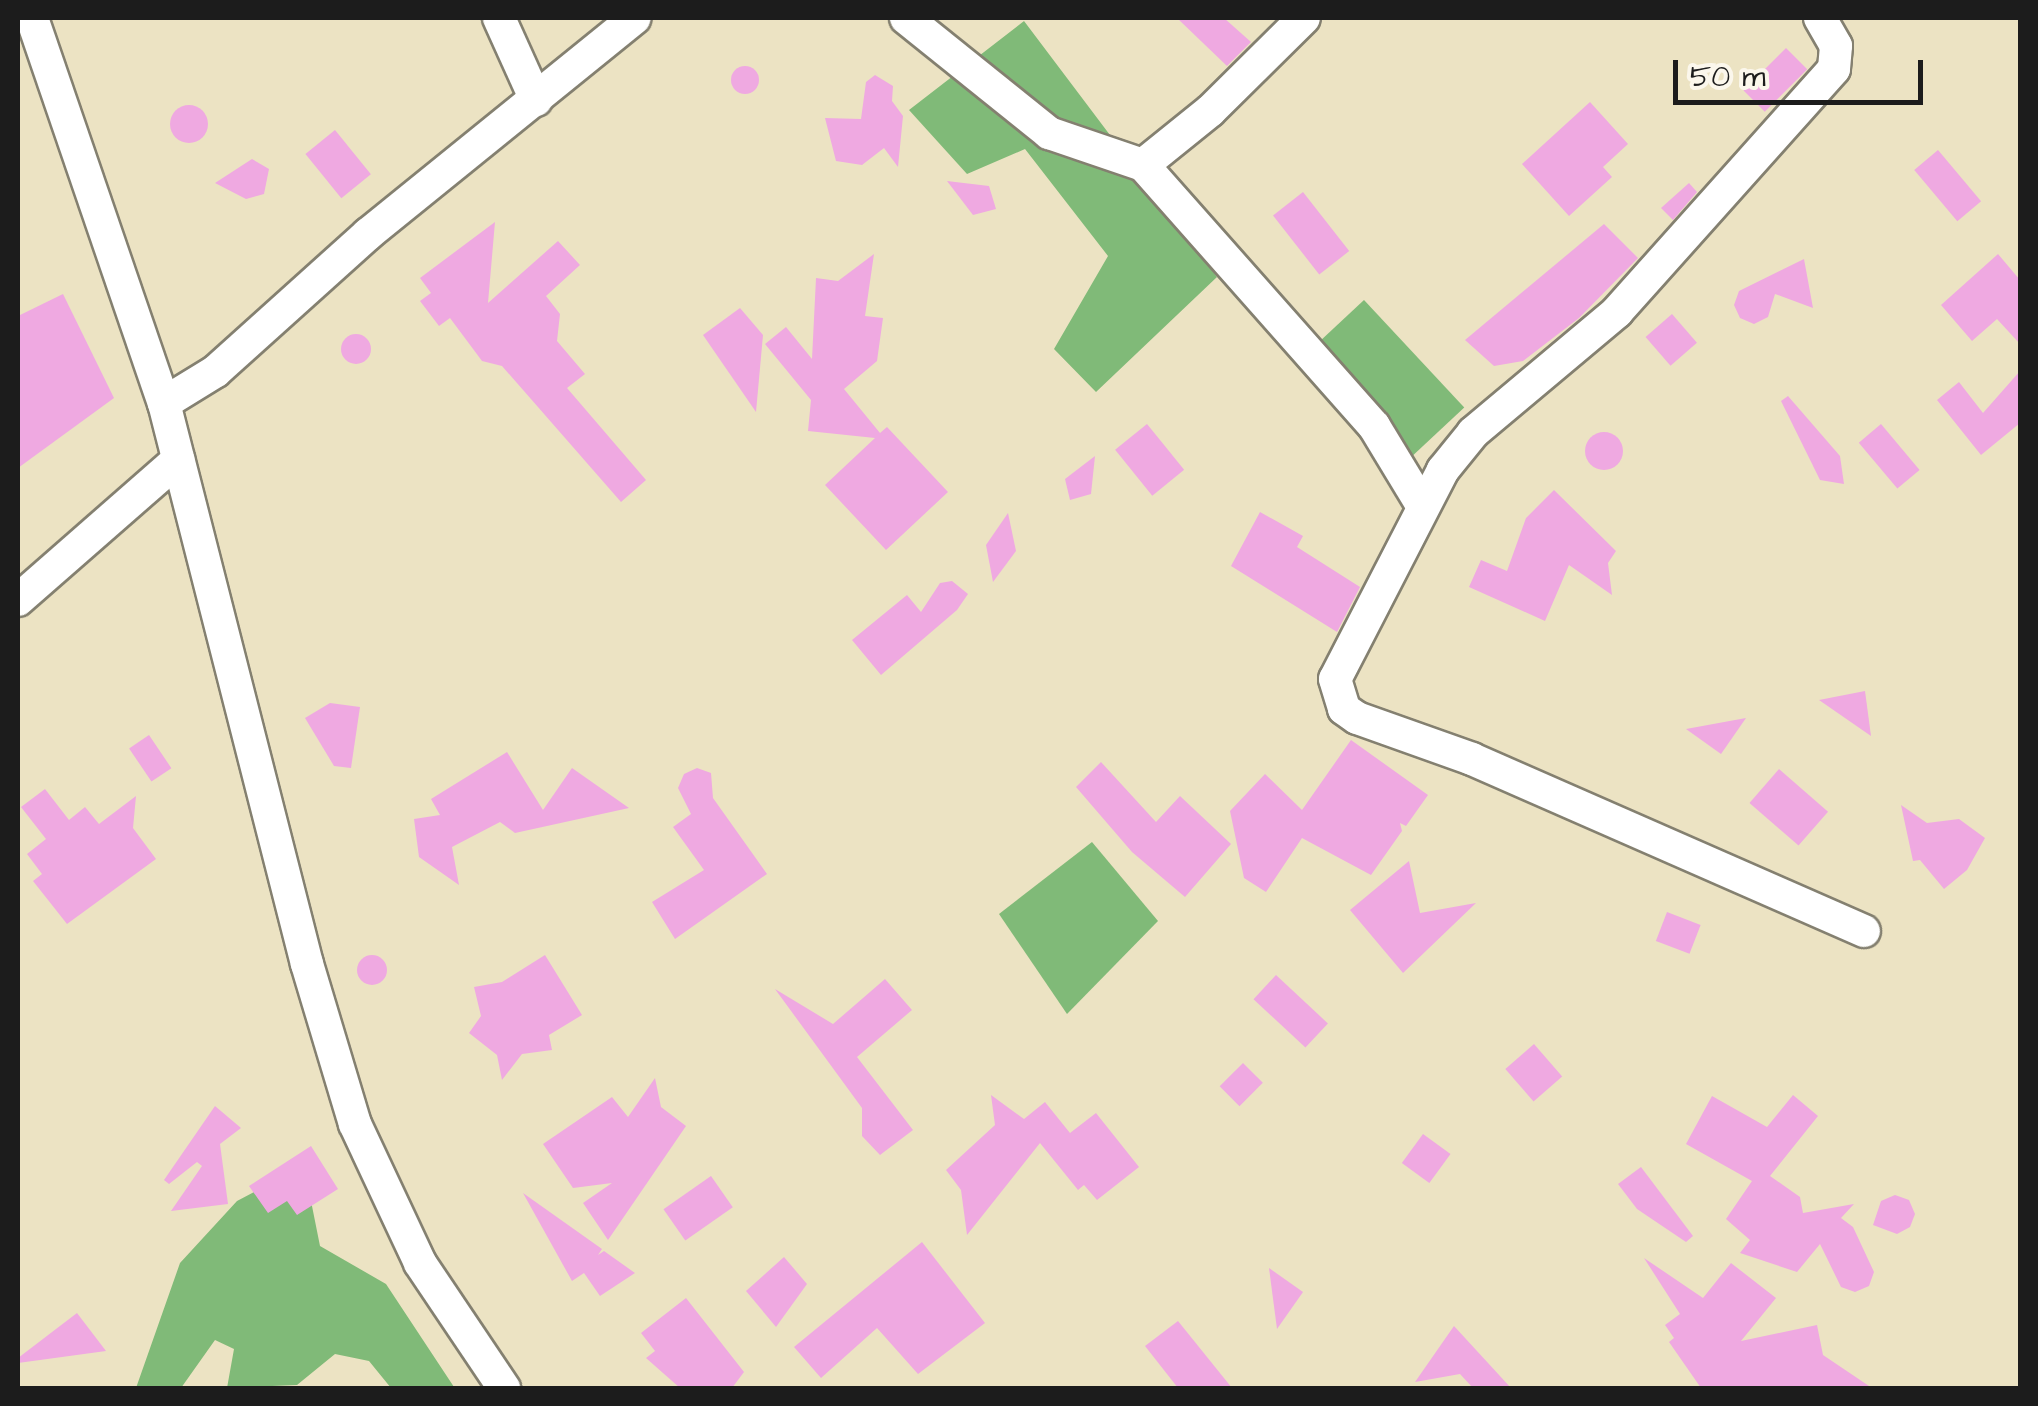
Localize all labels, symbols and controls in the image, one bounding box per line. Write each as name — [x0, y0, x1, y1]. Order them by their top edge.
scale bar — [1678, 40, 1928, 102]
text: 50 m — [1690, 56, 1766, 98]

